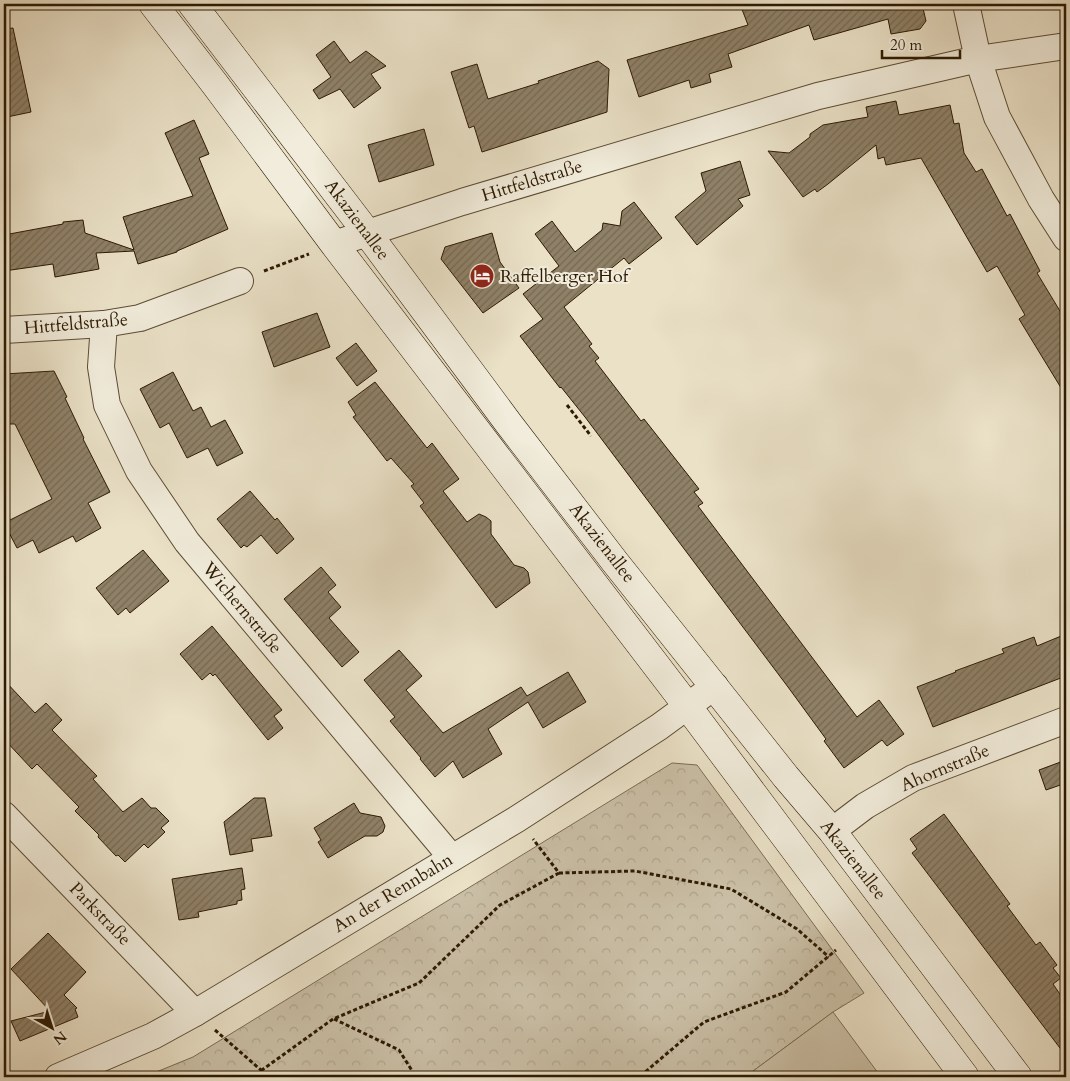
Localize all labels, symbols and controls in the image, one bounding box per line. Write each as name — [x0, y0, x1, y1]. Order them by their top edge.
scale bar — [882, 28, 960, 60]
text: 20 m — [890, 35, 922, 55]
street label: Hittfeldstraße — [478, 154, 586, 208]
street label: Akazienallee — [318, 175, 396, 265]
hotel icon: Raffelberger Hof — [469, 263, 495, 289]
place label: Raffelberger Hof — [500, 264, 632, 289]
street label: Hittfeldstraße — [23, 307, 129, 341]
street label: Akazienallee — [563, 498, 641, 588]
street label: Wichernstraße — [195, 556, 288, 659]
street label: Ahornstraße — [897, 738, 993, 798]
street label: Akazienallee — [814, 815, 892, 905]
street label: An der Rennbahn — [328, 847, 458, 939]
street label: Parkstraße — [63, 877, 137, 951]
north arrow — [28, 1004, 78, 1054]
text: N — [49, 1027, 71, 1049]

